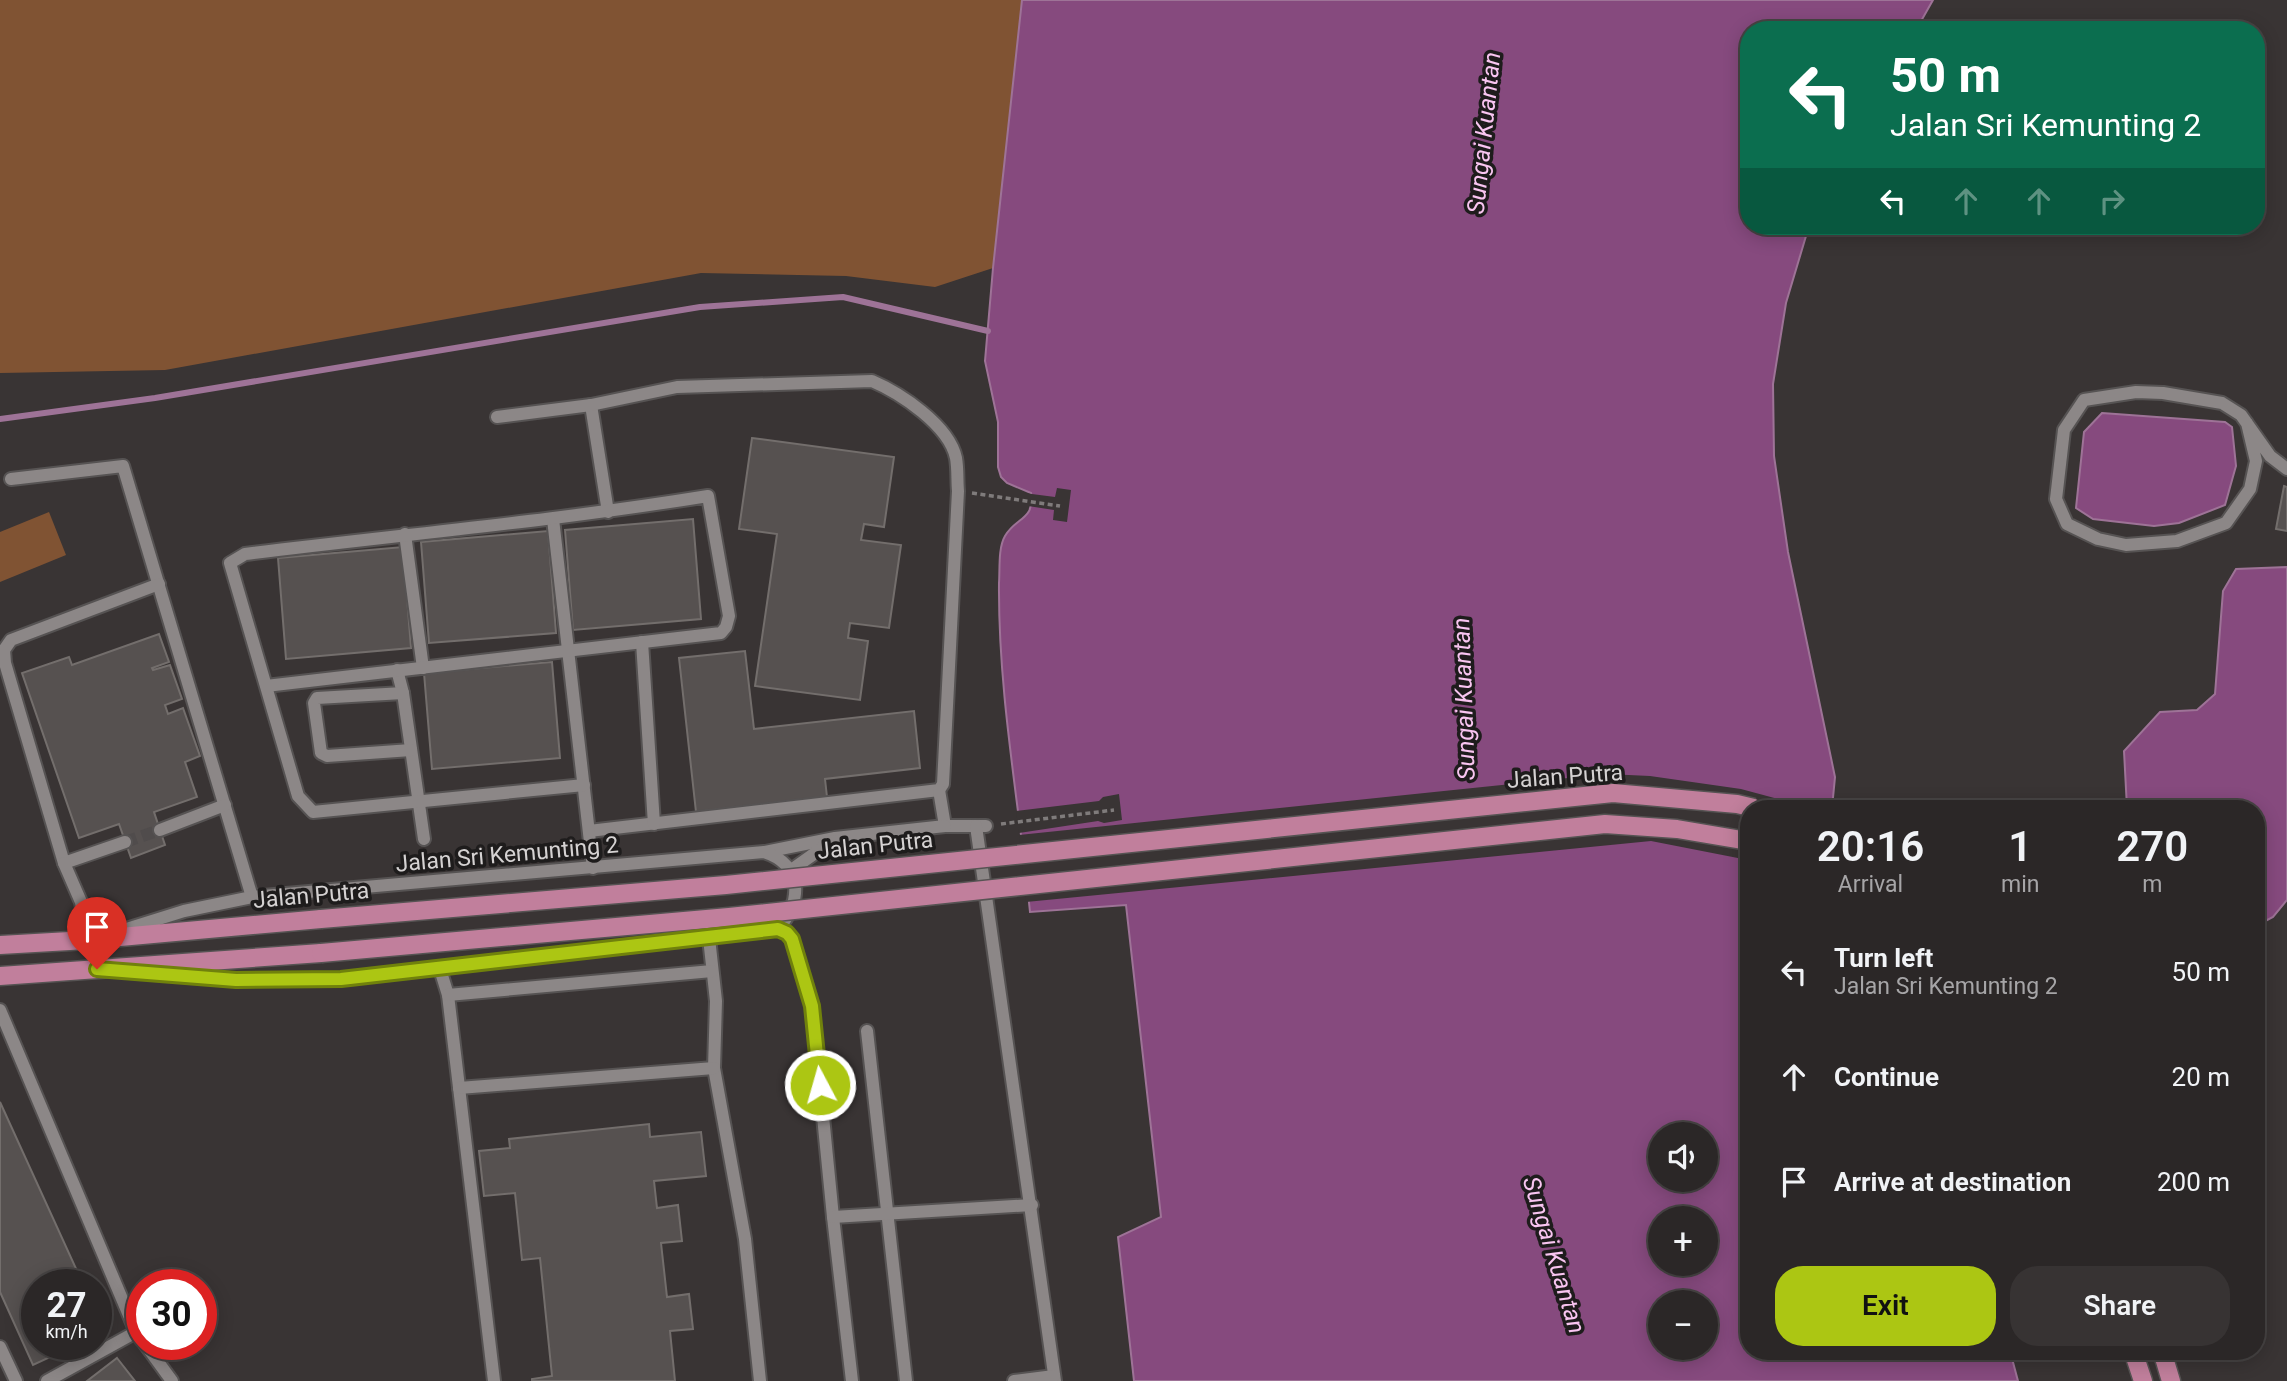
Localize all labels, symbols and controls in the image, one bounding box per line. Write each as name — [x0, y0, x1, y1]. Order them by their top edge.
text: 50 m — [1890, 47, 2001, 104]
icon: left — [1775, 49, 1866, 140]
water label: Sungai Kuantan — [1462, 51, 1506, 215]
text: Jalan Sri Kemunting 2 — [1890, 106, 2201, 144]
icon: left — [1874, 182, 1912, 220]
icon: ahead — [1947, 182, 1985, 220]
icon: ahead — [2020, 182, 2058, 220]
icon: right — [2093, 182, 2131, 220]
water label: Sungai Kuantan — [1447, 617, 1481, 781]
street label: Jalan Putra — [1506, 759, 1624, 794]
text: 20:16 — [1817, 822, 1924, 871]
text: 1 — [2008, 822, 2032, 871]
text: 270 — [2116, 822, 2188, 871]
street label: Jalan Putra — [816, 826, 934, 865]
street label: Jalan Sri Kemunting 2 — [394, 831, 620, 878]
text: Arrival — [1838, 871, 1903, 898]
text: min — [2001, 871, 2039, 898]
text: m — [2142, 871, 2162, 898]
street label: Jalan Putra — [252, 877, 370, 914]
pin — [67, 897, 127, 969]
icon: arrive — [78, 908, 116, 946]
text: Turn left — [1834, 943, 1933, 973]
icon: left — [1775, 953, 1813, 991]
text: 50 m — [2172, 957, 2230, 987]
text: Jalan Sri Kemunting 2 — [1834, 973, 2058, 1000]
position arrow — [783, 1048, 857, 1122]
icon: ahead — [1775, 1058, 1813, 1096]
text: Continue — [1834, 1062, 1939, 1092]
text: 20 m — [2172, 1062, 2230, 1092]
map controls — [1648, 1122, 1718, 1360]
button: sound — [1648, 1122, 1718, 1192]
icon: arrive — [1775, 1163, 1813, 1201]
text: Arrive at destination — [1834, 1167, 2071, 1197]
text: 200 m — [2157, 1167, 2230, 1197]
water label: Sungai Kuantan — [1517, 1173, 1591, 1337]
button: + — [1648, 1206, 1718, 1276]
button: Exit — [1775, 1266, 1996, 1346]
button: Share — [2010, 1266, 2230, 1346]
speed limit sign: 30 — [126, 1269, 217, 1360]
text: 27 — [46, 1285, 87, 1326]
button: − — [1648, 1290, 1718, 1360]
text: km/h — [45, 1321, 88, 1342]

